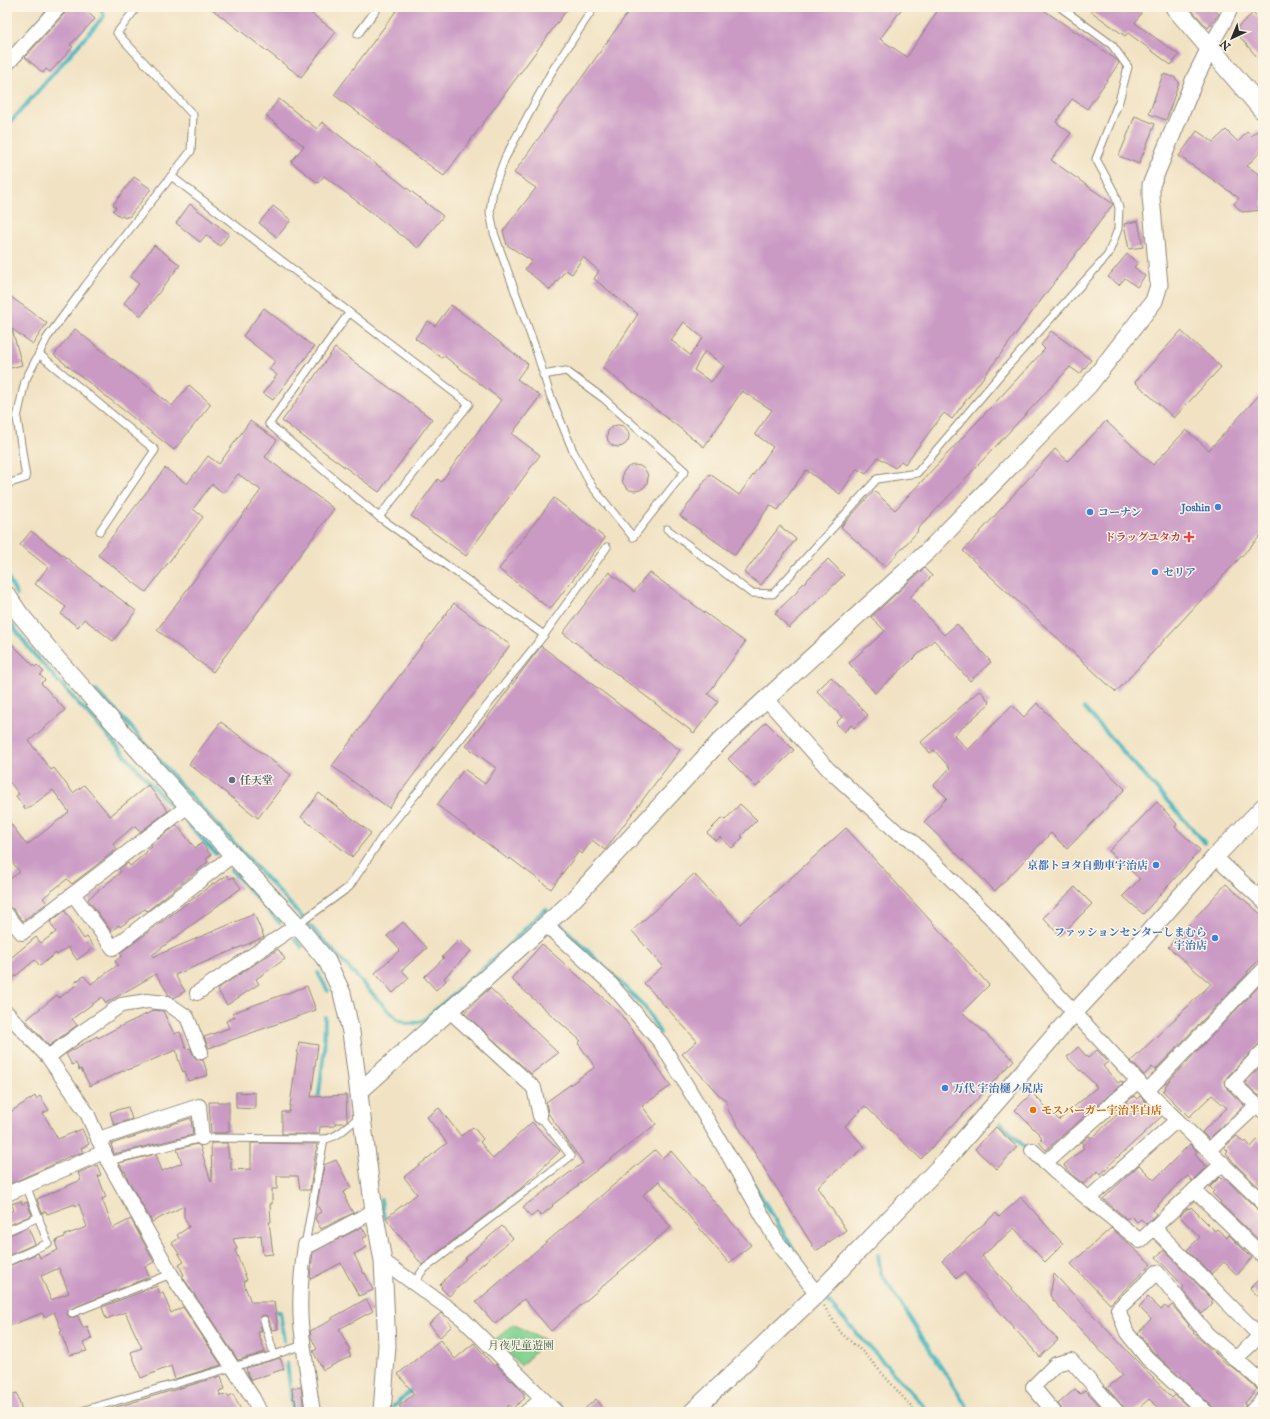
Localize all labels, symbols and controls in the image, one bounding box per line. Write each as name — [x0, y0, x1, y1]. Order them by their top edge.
north arrow — [1212, 18, 1252, 58]
text: N — [1217, 36, 1235, 54]
place label: Joshin — [1179, 501, 1210, 515]
marker: Joshin — [1213, 502, 1223, 512]
place label: コーナン — [1098, 506, 1141, 520]
marker: コーナン — [1085, 507, 1095, 517]
place label: ドラッグユタカ — [1104, 531, 1181, 545]
marker: ドラッグユタカ — [1184, 532, 1194, 542]
place label: セリア — [1163, 566, 1196, 580]
marker: セリア — [1150, 567, 1160, 577]
place label: 任天堂 — [240, 774, 273, 788]
marker: 任天堂 — [227, 775, 237, 785]
place label: 京都トヨタ自動車宇治店 — [1027, 859, 1148, 873]
marker: 京都トヨタ自動車宇治店 — [1151, 860, 1161, 870]
place label: ファッションセンターしまむら 宇治店 — [1054, 926, 1207, 953]
marker: ファッションセンターしまむら 宇治店 — [1210, 933, 1220, 943]
place label: 万代 宇治樋ノ尻店 — [953, 1082, 1043, 1096]
marker: 万代 宇治樋ノ尻店 — [940, 1083, 950, 1093]
place label: モスバーガー宇治半白店 — [1041, 1104, 1162, 1118]
marker: モスバーガー宇治半白店 — [1028, 1105, 1038, 1115]
park label: 月夜児童遊園 — [488, 1339, 554, 1353]

